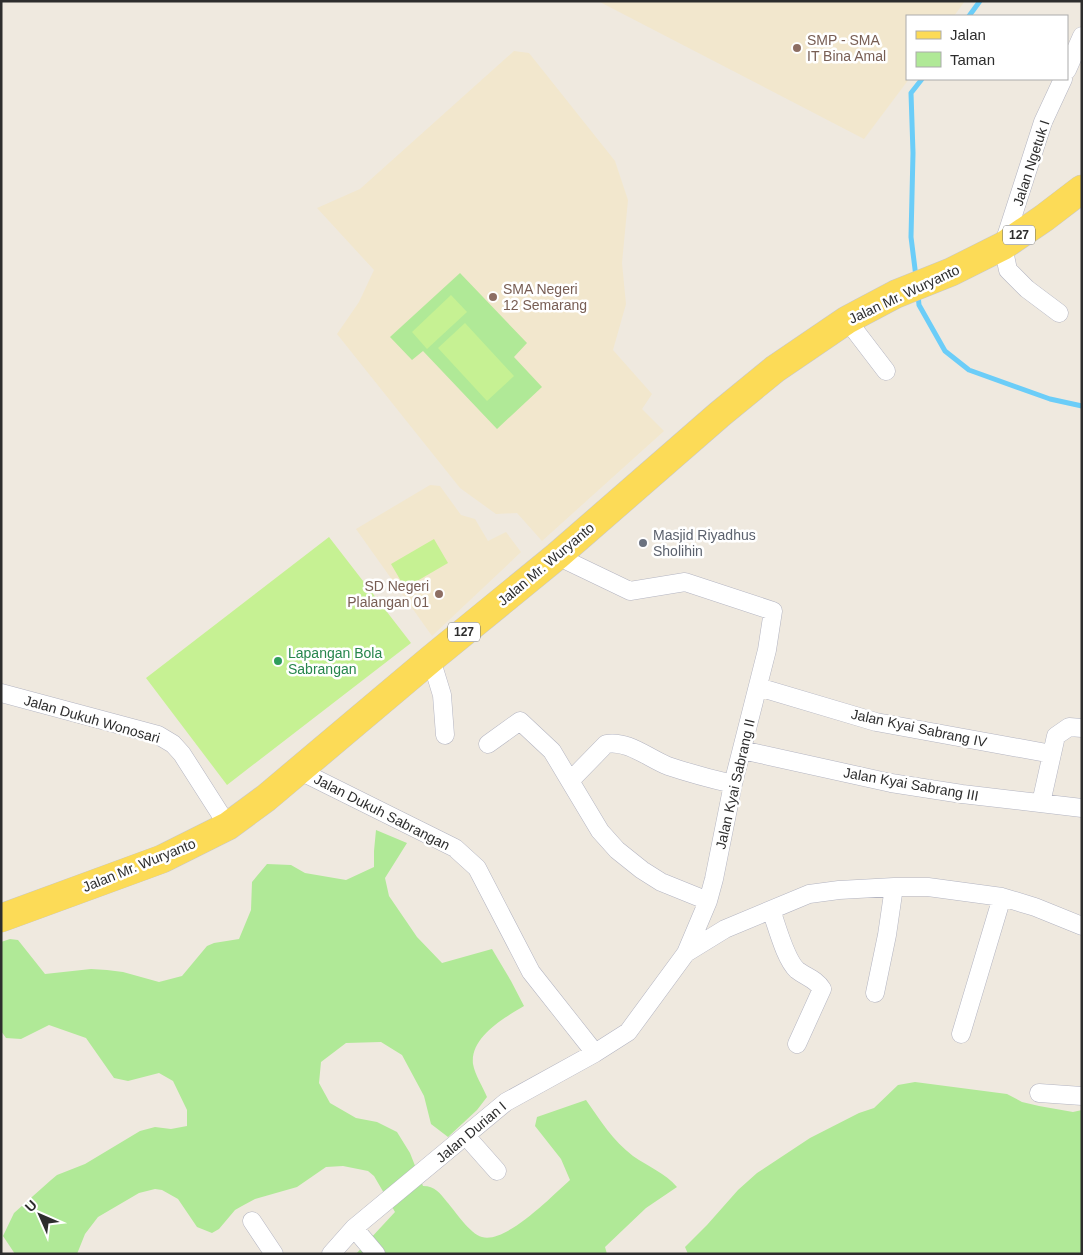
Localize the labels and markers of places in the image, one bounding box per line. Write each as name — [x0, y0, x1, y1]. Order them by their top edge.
place label: SMP - SMA IT Bina Amal — [807, 32, 886, 64]
marker: SMP - SMA IT Bina Amal — [791, 42, 803, 54]
place label: SMA Negeri 12 Semarang — [503, 281, 587, 313]
marker: SMA Negeri 12 Semarang — [487, 291, 499, 303]
place label: Masjid Riyadhus Sholihin — [653, 527, 756, 559]
marker: Masjid Riyadhus Sholihin — [637, 537, 649, 549]
place label: SD Negeri Plalangan 01 — [347, 578, 429, 610]
marker: SD Negeri Plalangan 01 — [433, 588, 445, 600]
place label: Lapangan Bola Sabrangan — [288, 645, 382, 677]
marker: Lapangan Bola Sabrangan — [272, 655, 284, 667]

